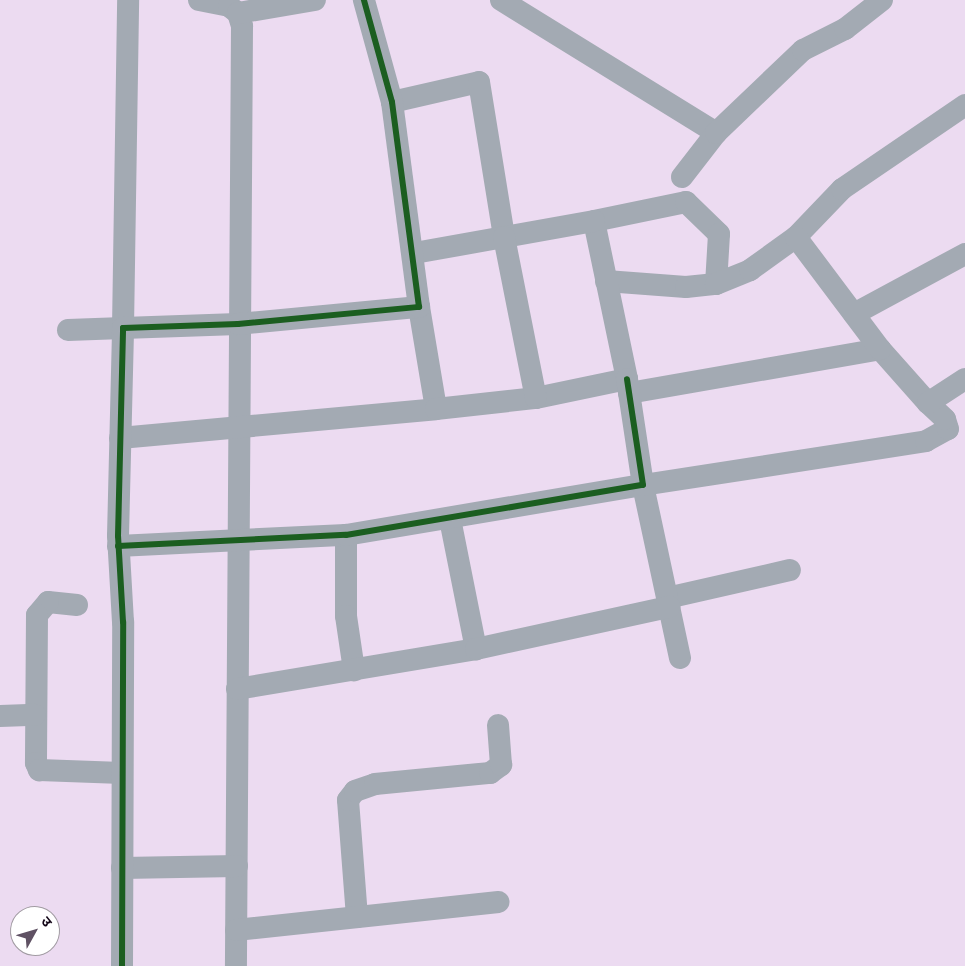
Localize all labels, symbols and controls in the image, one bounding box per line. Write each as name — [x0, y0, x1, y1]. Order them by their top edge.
north arrow — [10, 906, 60, 956]
text: उ — [37, 913, 55, 930]

